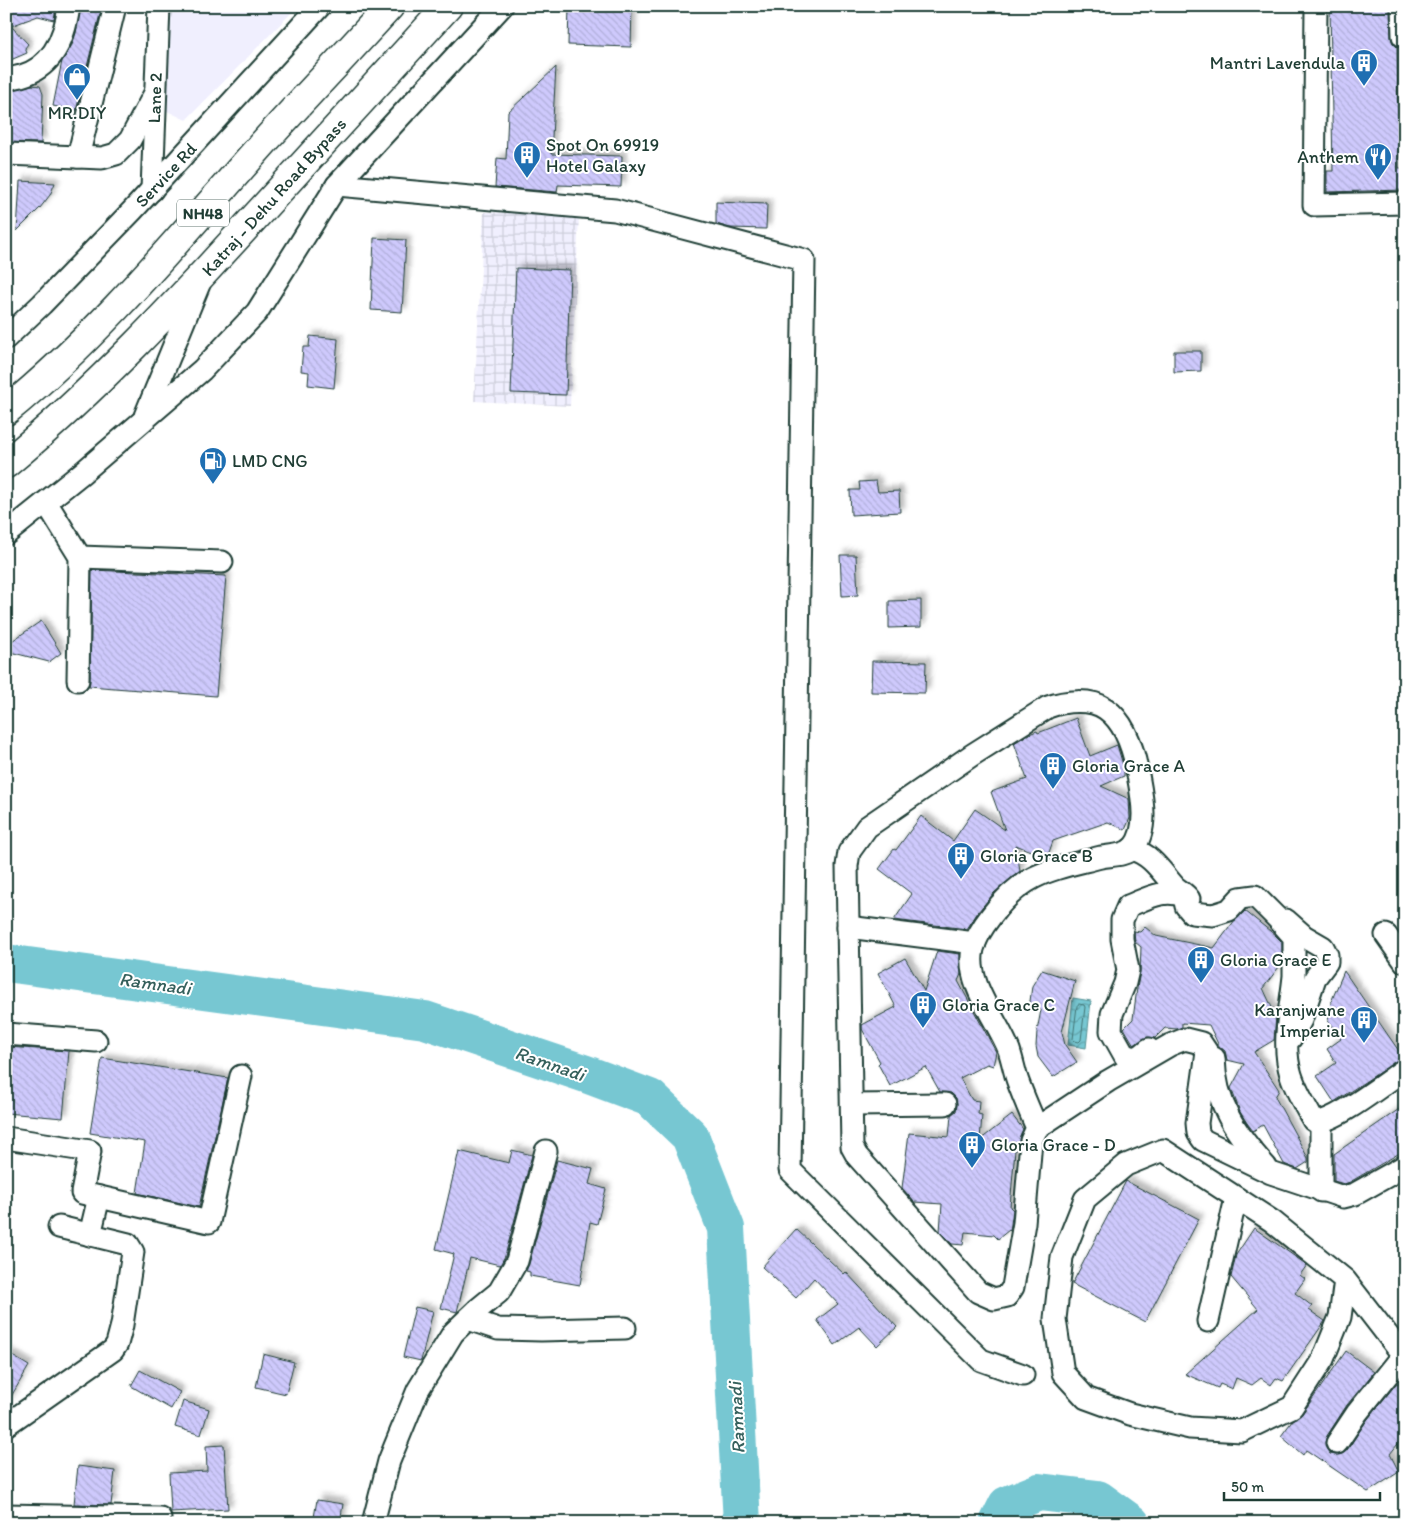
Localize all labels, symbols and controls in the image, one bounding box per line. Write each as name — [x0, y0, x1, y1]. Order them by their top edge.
building icon: Mantri Lavendula — [1349, 48, 1379, 87]
place label: Mantri Lavendula — [1210, 52, 1346, 74]
shop icon: MR.DIY — [62, 62, 92, 101]
street label: Lane 2 — [143, 72, 167, 124]
place label: MR.DIY — [48, 102, 107, 124]
street label: Katraj - Dehu Road Bypass — [197, 113, 351, 281]
place label: Spot On 69919 Hotel Galaxy — [546, 134, 659, 177]
street label: Service Rd — [130, 138, 202, 212]
building icon: Spot On 69919 Hotel Galaxy — [512, 140, 542, 179]
restaurant icon: Anthem — [1363, 142, 1393, 181]
place label: Anthem — [1297, 146, 1359, 168]
road number: NH48 — [177, 200, 229, 227]
fuel station icon: LMD CNG — [198, 446, 228, 485]
place label: LMD CNG — [232, 450, 308, 472]
building icon: Gloria Grace A — [1038, 751, 1068, 790]
place label: Gloria Grace A — [1072, 755, 1186, 777]
building icon: Gloria Grace B — [946, 841, 976, 880]
place label: Gloria Grace B — [980, 845, 1093, 867]
building icon: Gloria Grace E — [1186, 945, 1216, 984]
place label: Gloria Grace E — [1220, 949, 1332, 971]
water label: Ramnadi — [118, 967, 194, 1000]
building icon: Gloria Grace C — [908, 990, 938, 1029]
place label: Gloria Grace C — [942, 994, 1055, 1016]
place label: Karanjwane Imperial — [1254, 999, 1345, 1042]
building icon: Karanjwane Imperial — [1349, 1005, 1379, 1044]
water label: Ramnadi — [512, 1041, 590, 1087]
building icon: Gloria Grace - D — [957, 1130, 987, 1169]
place label: Gloria Grace - D — [991, 1134, 1116, 1156]
water label: Ramnadi — [723, 1379, 750, 1455]
scale bar — [1224, 1469, 1380, 1501]
text: 50 m — [1231, 1478, 1264, 1496]

